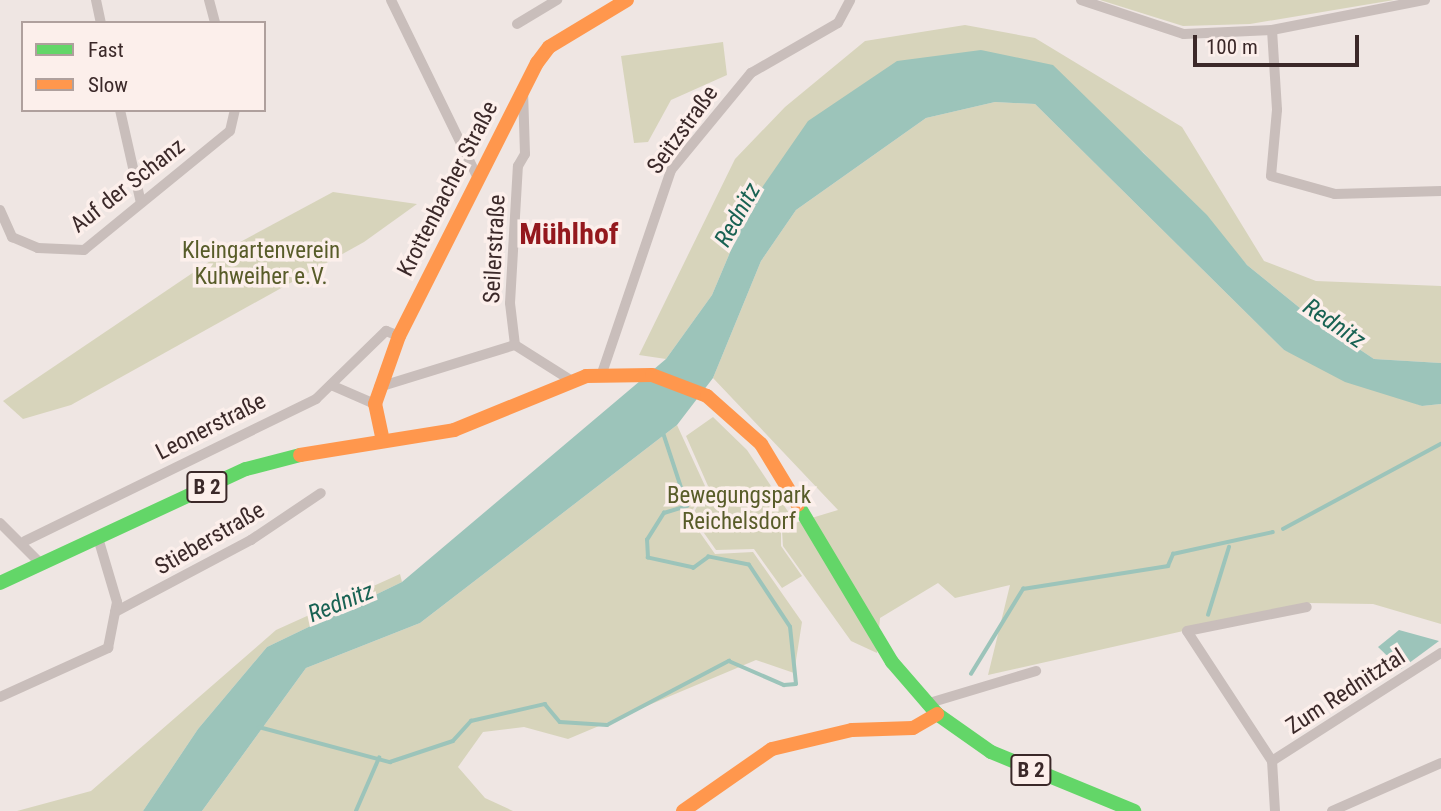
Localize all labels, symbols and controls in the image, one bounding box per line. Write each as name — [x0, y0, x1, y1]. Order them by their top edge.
legend — [21, 21, 266, 112]
scale bar — [1196, 21, 1362, 65]
text: 100 m — [1206, 35, 1258, 59]
text: Fast — [88, 38, 124, 62]
text: Slow — [88, 73, 128, 97]
street label: Seitzstraße — [642, 80, 724, 180]
street label: Krottenbacher Straße — [392, 97, 504, 281]
street label: Auf der Schanz — [65, 133, 191, 239]
water label: Rednitz — [709, 178, 767, 252]
street label: Seilerstraße — [478, 194, 512, 304]
district label: Mühlhof — [519, 216, 619, 252]
park label: Kleingartenverein Kuhweiher e.V. — [182, 237, 340, 291]
water label: Rednitz — [1298, 293, 1370, 355]
street label: Leonerstraße — [151, 387, 271, 467]
road number: B 2 — [186, 470, 228, 504]
park label: Bewegungspark Reichelsdorf — [667, 482, 811, 536]
street label: Stieberstraße — [150, 497, 270, 581]
water label: Rednitz — [304, 577, 378, 629]
street label: Zum Rednitztal — [1281, 643, 1411, 741]
road number: B 2 — [1010, 752, 1052, 788]

